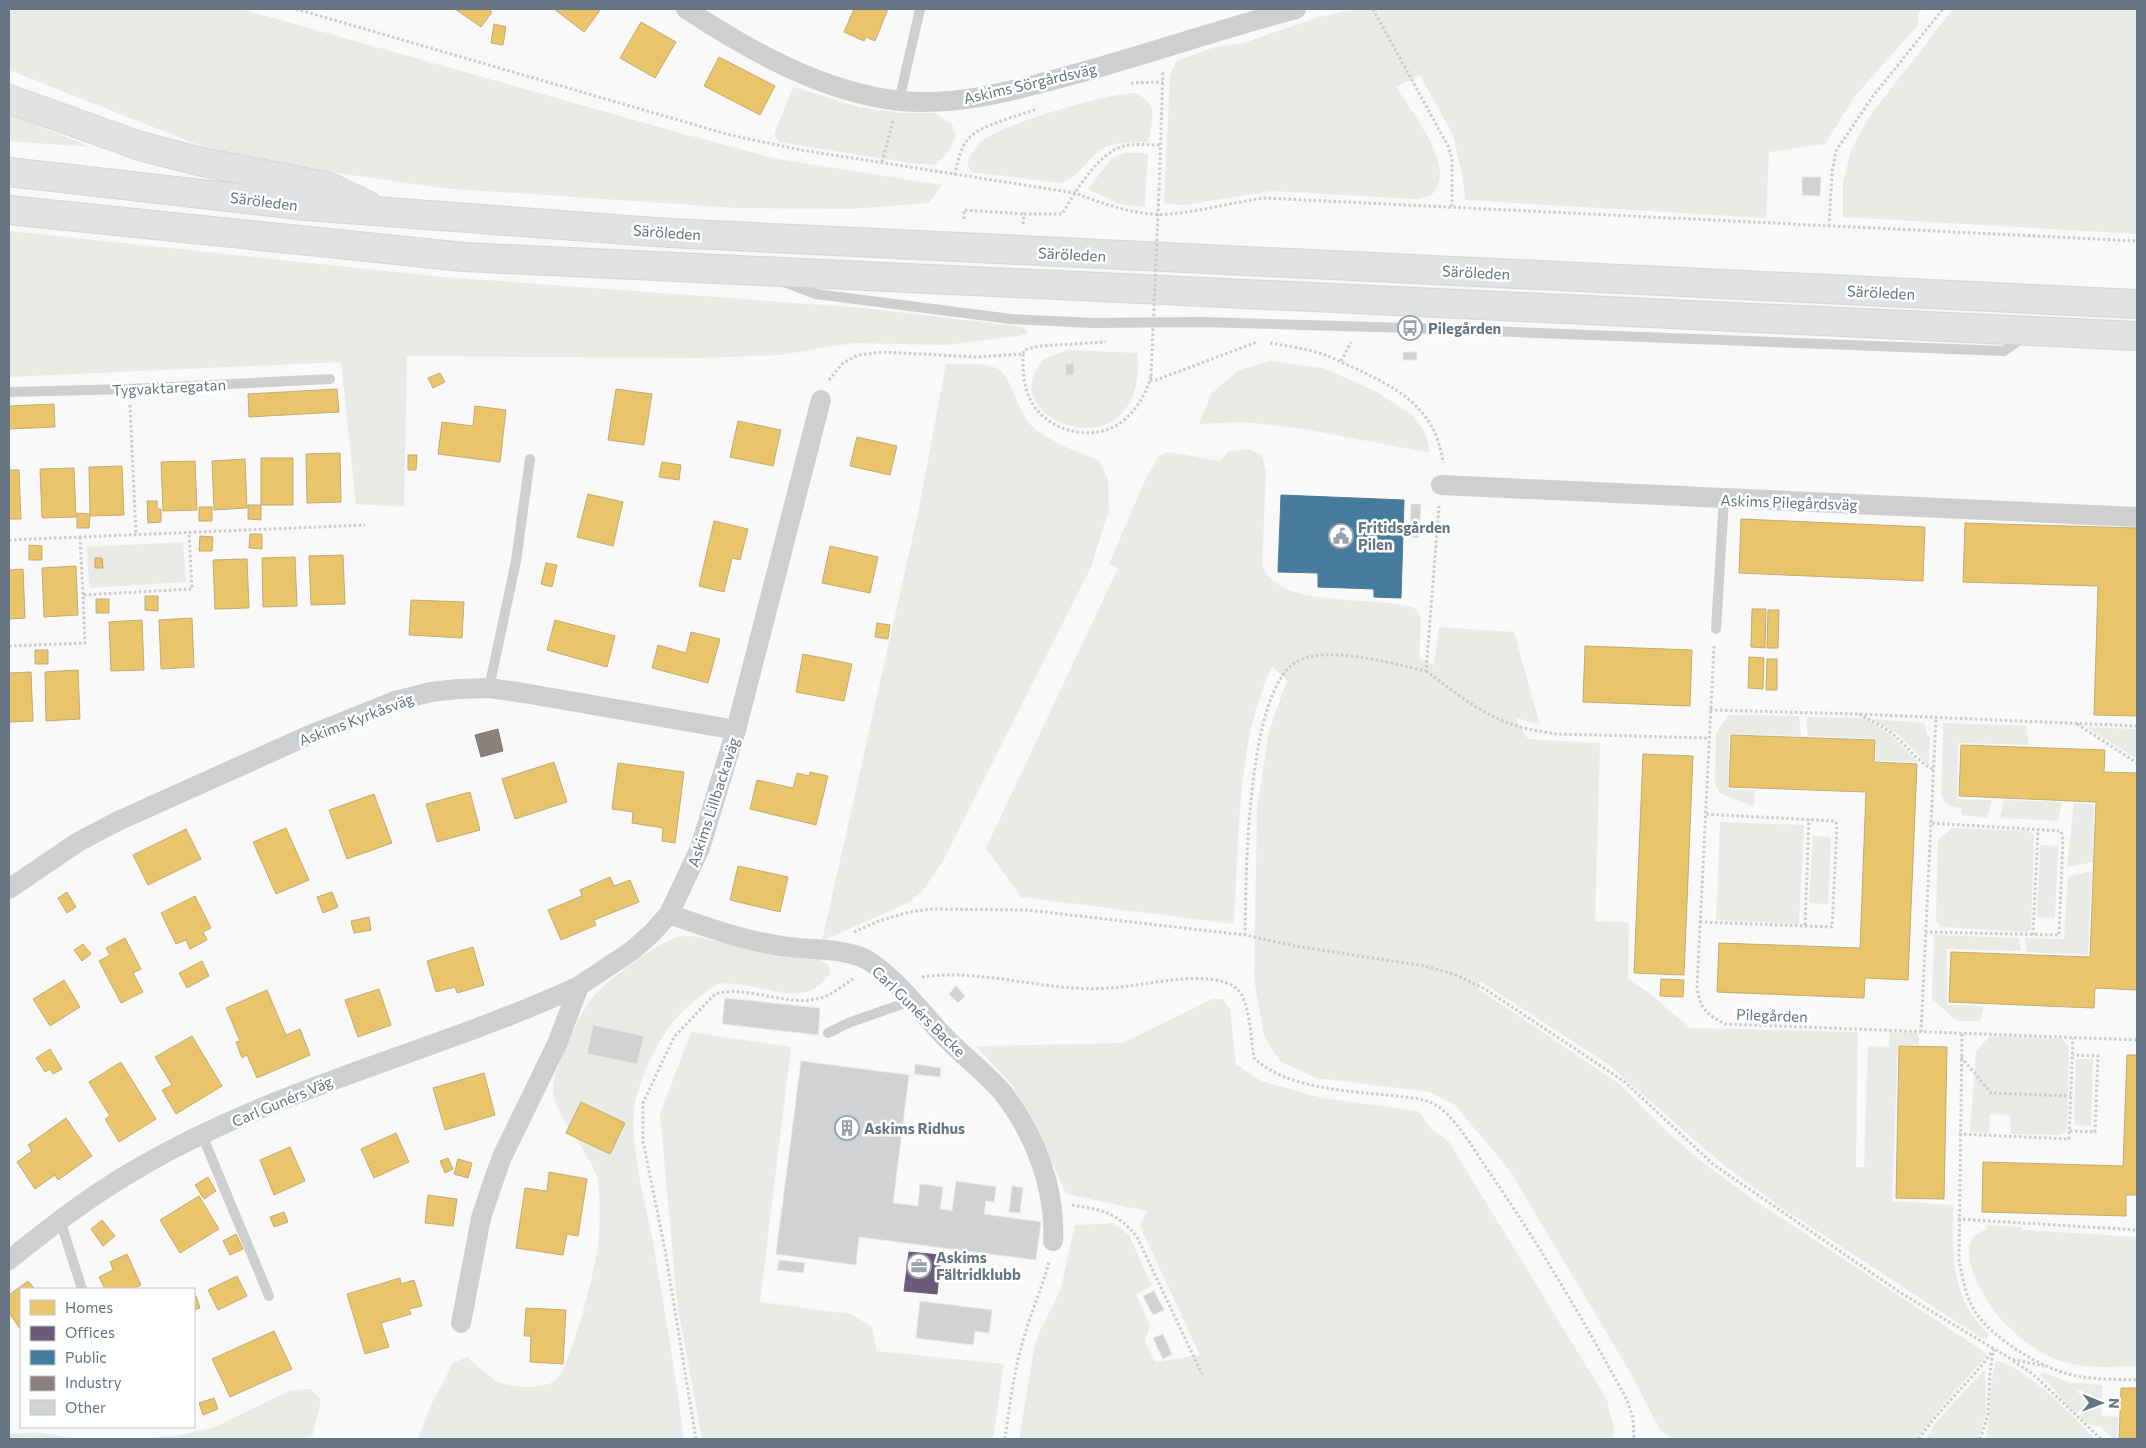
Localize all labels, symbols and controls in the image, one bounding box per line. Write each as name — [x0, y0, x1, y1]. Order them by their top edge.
street label: Askims Sörgårdsväg — [962, 59, 1098, 107]
street label: Säröleden — [229, 188, 299, 214]
street label: Säröleden — [632, 221, 702, 243]
street label: Säröleden — [1037, 243, 1107, 265]
street label: Säröleden — [1441, 261, 1511, 283]
street label: Säröleden — [1846, 281, 1916, 303]
bus stop icon: Pilegården — [1397, 315, 1423, 341]
place label: Pilegården — [1428, 319, 1501, 337]
street label: Tygvaktaregatan — [112, 375, 226, 399]
street label: Askims Pilegårdsväg — [1720, 491, 1858, 513]
place label: Fritidsgården Pilen — [1358, 518, 1451, 553]
public building icon: Fritidsgården Pilen — [1328, 523, 1354, 549]
street label: Askims Kyrkåsväg — [296, 689, 416, 749]
street label: Askims Lillbackaväg — [684, 735, 742, 869]
street label: Carl Gunérs Backe — [869, 962, 969, 1060]
street label: Pilegården — [1736, 1005, 1808, 1025]
street label: Carl Gunérs Väg — [229, 1072, 335, 1130]
building icon: Askims Ridhus — [834, 1115, 860, 1141]
place label: Askims Ridhus — [864, 1119, 965, 1137]
place label: Askims Fältridklubb — [936, 1248, 1021, 1283]
office icon: Askims Fältridklubb — [906, 1253, 932, 1279]
legend — [20, 1288, 195, 1428]
text: Homes — [65, 1298, 113, 1316]
text: Offices — [65, 1323, 115, 1341]
text: Public — [65, 1348, 107, 1366]
text: Industry — [65, 1373, 122, 1391]
north arrow — [2076, 1378, 2126, 1428]
text: Other — [65, 1398, 106, 1416]
text: N — [2106, 1398, 2123, 1409]

